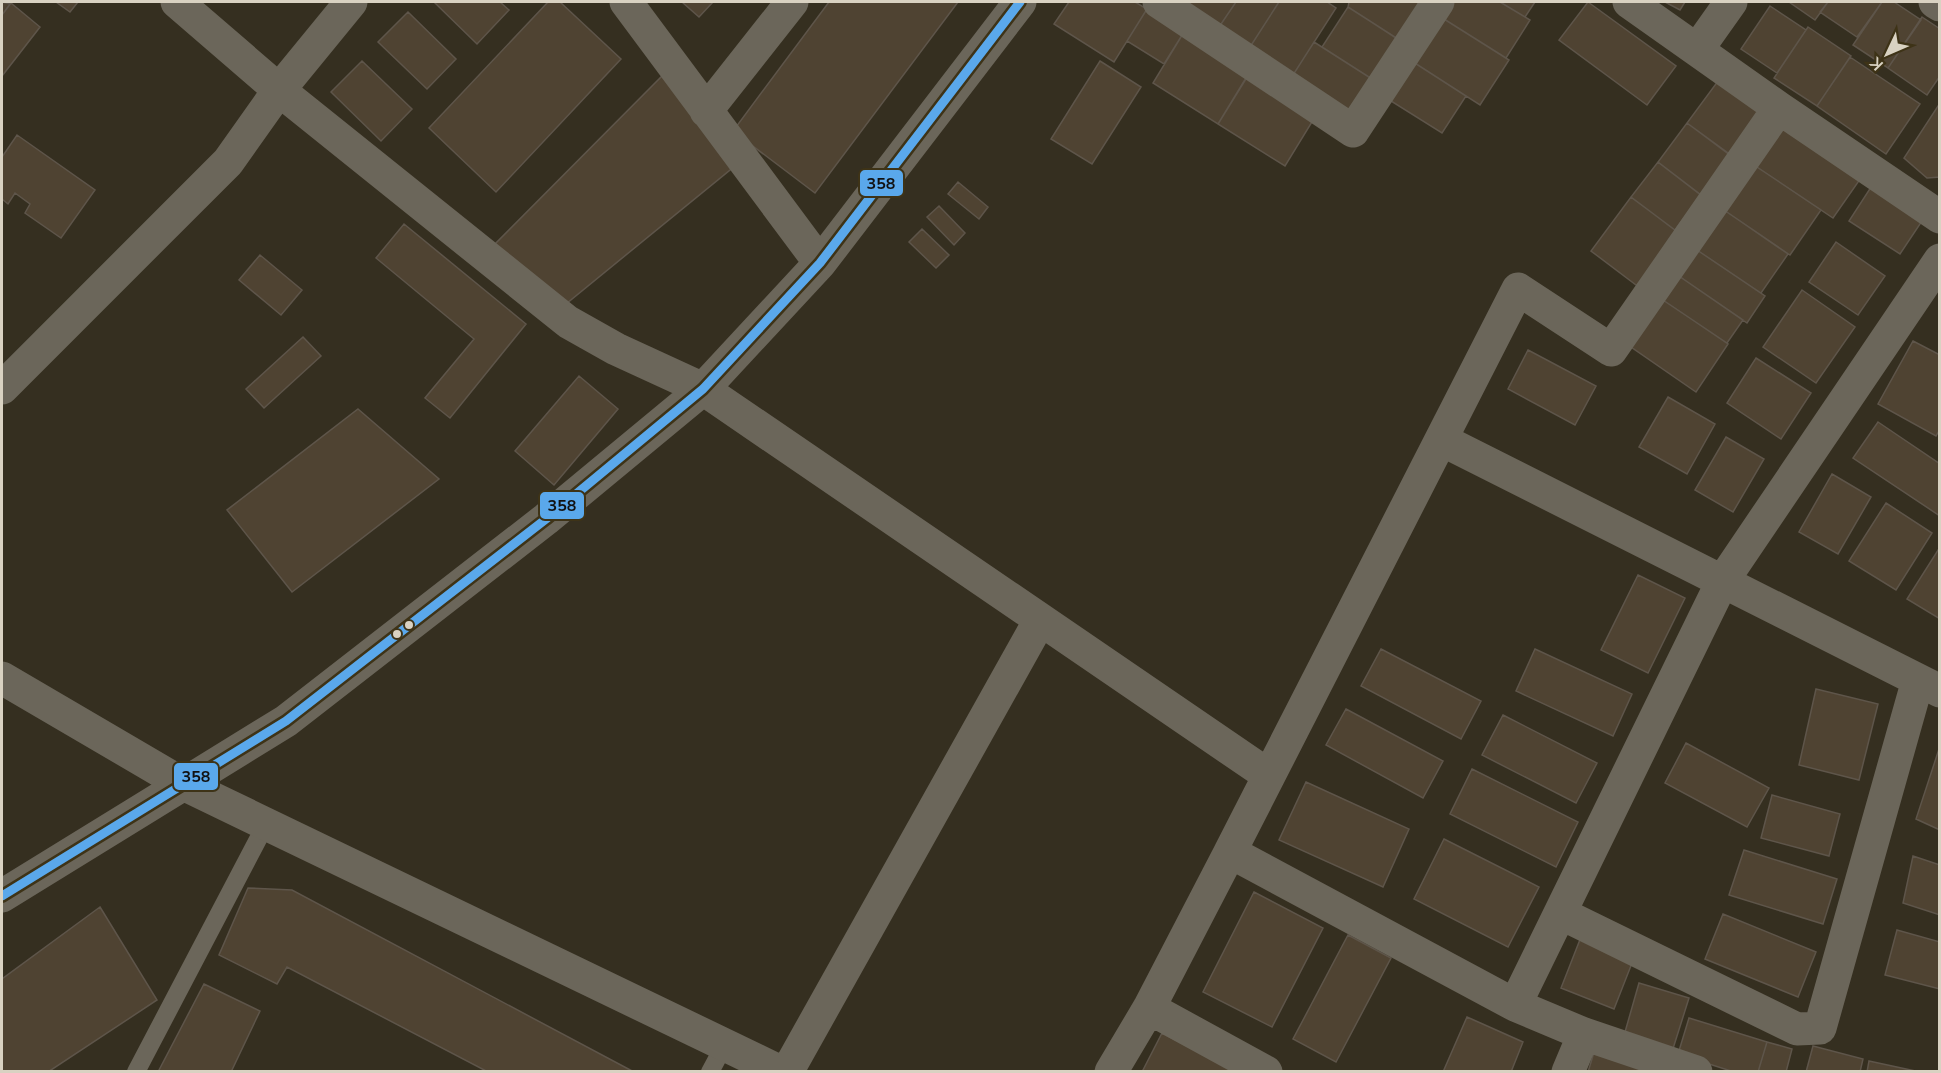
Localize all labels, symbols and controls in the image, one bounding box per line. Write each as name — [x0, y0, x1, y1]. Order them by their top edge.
north arrow — [1857, 24, 1917, 84]
text: K — [1864, 51, 1889, 75]
line badge: 358 — [859, 169, 904, 197]
text: 358 — [867, 173, 895, 195]
line badge: 358 — [539, 491, 585, 520]
text: 358 — [548, 495, 576, 517]
unlabelled marker — [403, 619, 415, 631]
unlabelled marker — [391, 628, 403, 640]
line badge: 358 — [173, 762, 219, 791]
text: 358 — [182, 766, 210, 788]

